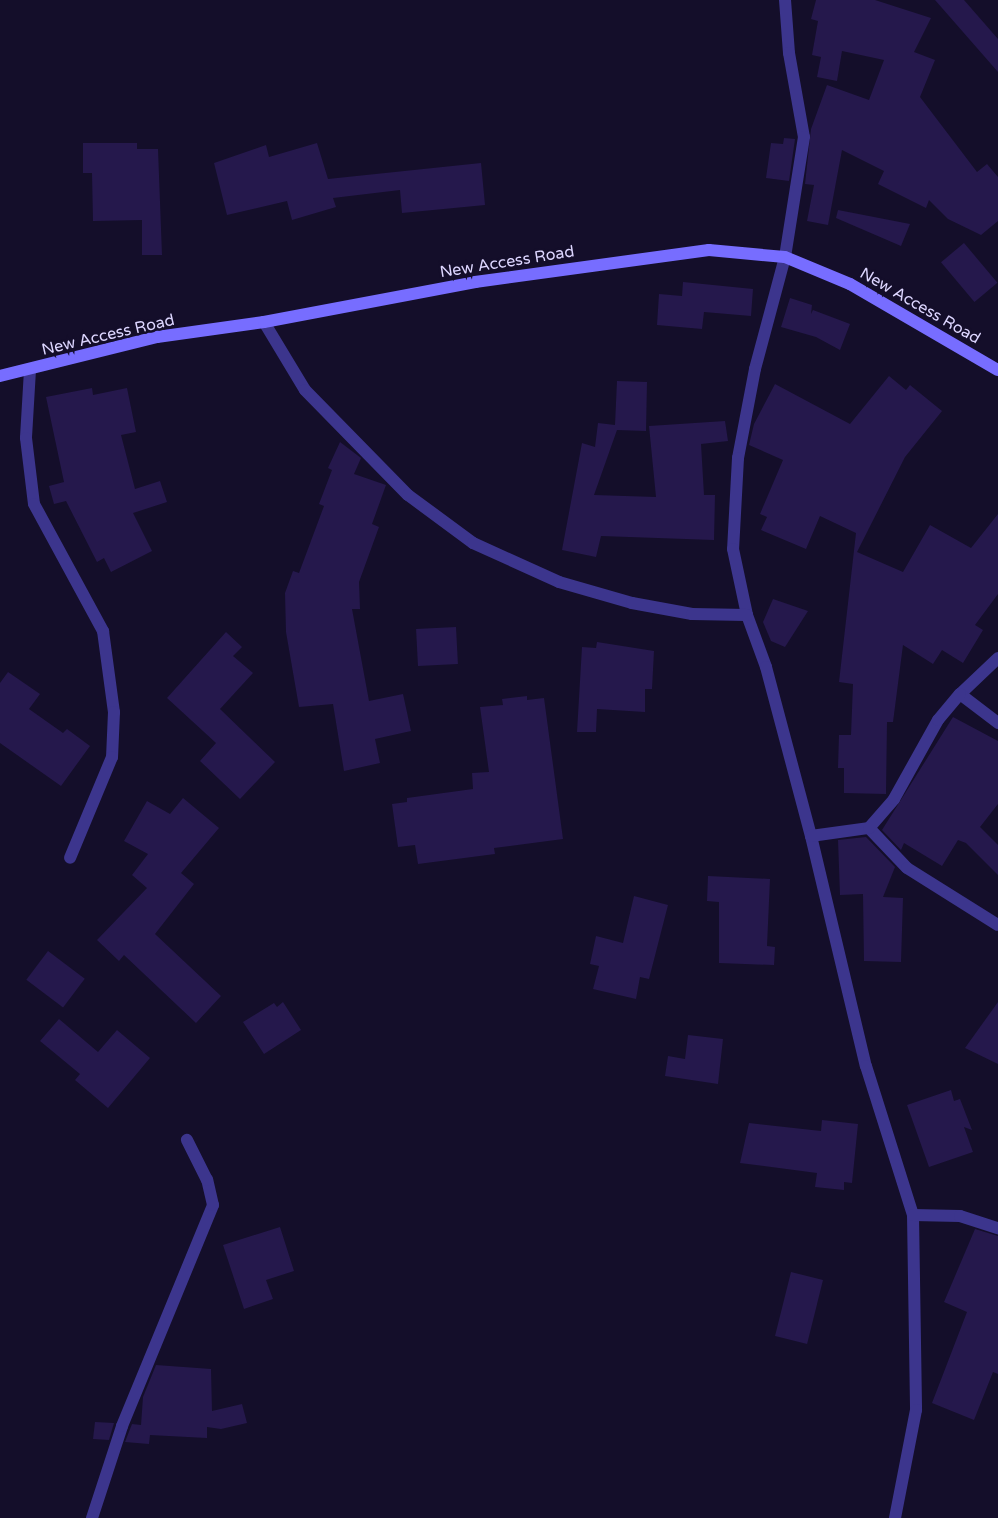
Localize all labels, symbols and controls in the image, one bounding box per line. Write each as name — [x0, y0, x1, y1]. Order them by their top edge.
street label: New Access Road — [438, 242, 576, 282]
street label: New Access Road — [856, 264, 984, 348]
street label: New Access Road — [40, 310, 176, 360]

